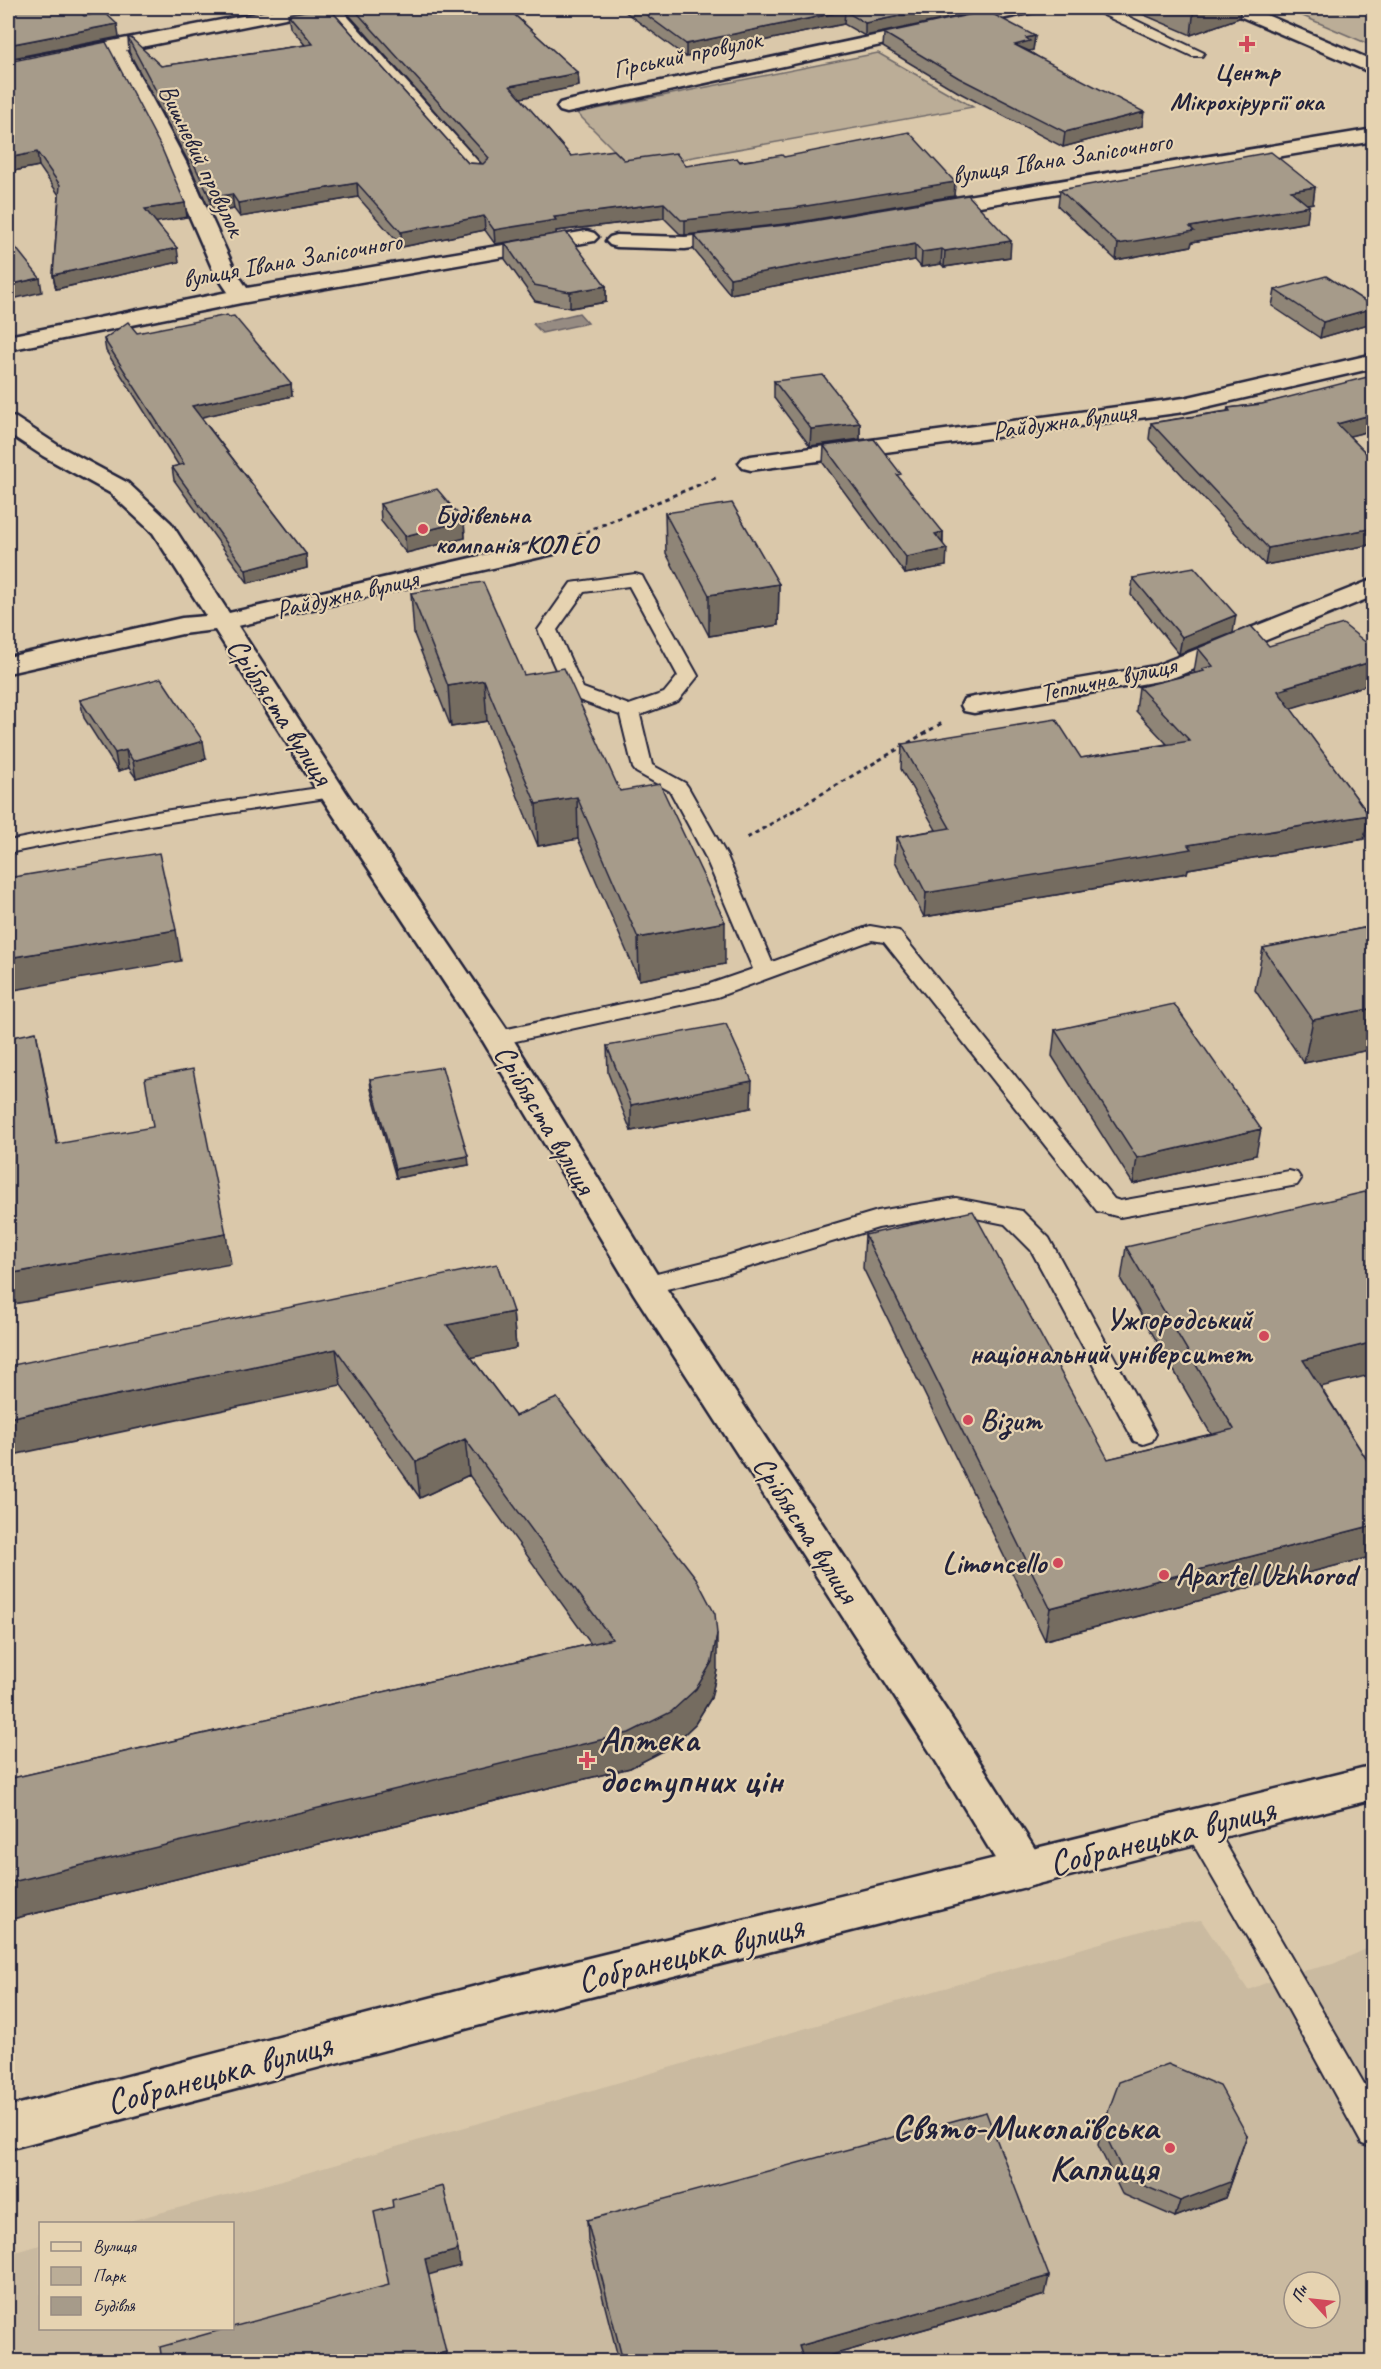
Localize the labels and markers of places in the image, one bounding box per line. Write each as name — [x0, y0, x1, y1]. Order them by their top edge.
marker: Центр Мікрохірургії ока — [1238, 35, 1256, 53]
place label: Центр Мікрохірургії ока — [1170, 55, 1326, 118]
place label: Будівельна компанія КОЛЕО — [435, 498, 600, 561]
marker: Будівельна компанія КОЛЕО — [416, 522, 430, 536]
place label: Ужгородський національний університет — [969, 1300, 1254, 1372]
marker: Ужгородський національний університет — [1257, 1329, 1271, 1343]
place label: Візит — [980, 1401, 1043, 1440]
marker: Візит — [961, 1413, 975, 1427]
place label: Limoncello — [942, 1544, 1048, 1582]
marker: Limoncello — [1051, 1556, 1065, 1570]
place label: Apartel Uzhhorod — [1176, 1556, 1361, 1594]
marker: Apartel Uzhhorod — [1157, 1568, 1171, 1582]
place label: Аптека доступних цін — [599, 1716, 785, 1803]
marker: Аптека доступних цін — [580, 1753, 594, 1767]
place label: Свято-Миколаївська Каплиця — [892, 2104, 1161, 2191]
marker: Свято-Миколаївська Каплиця — [1163, 2141, 1177, 2155]

